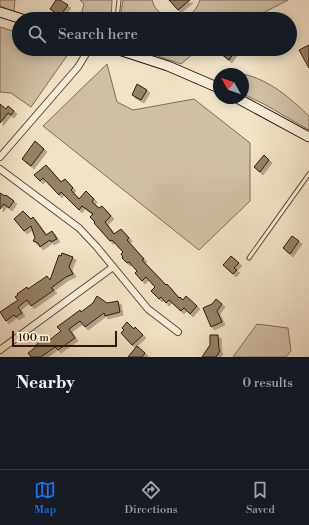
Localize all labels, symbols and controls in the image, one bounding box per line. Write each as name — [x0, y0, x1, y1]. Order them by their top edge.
search box — [12, 12, 297, 56]
icon: search — [26, 23, 48, 45]
text: Search here — [58, 25, 138, 44]
north arrow — [213, 68, 249, 104]
scale bar — [12, 329, 117, 348]
text: 100 m — [18, 331, 49, 345]
text: Nearby — [16, 372, 75, 394]
text: 0 results — [242, 375, 293, 391]
tab: Map — [34, 479, 56, 517]
tab: Directions — [125, 479, 178, 517]
tab: Saved — [246, 479, 275, 517]

